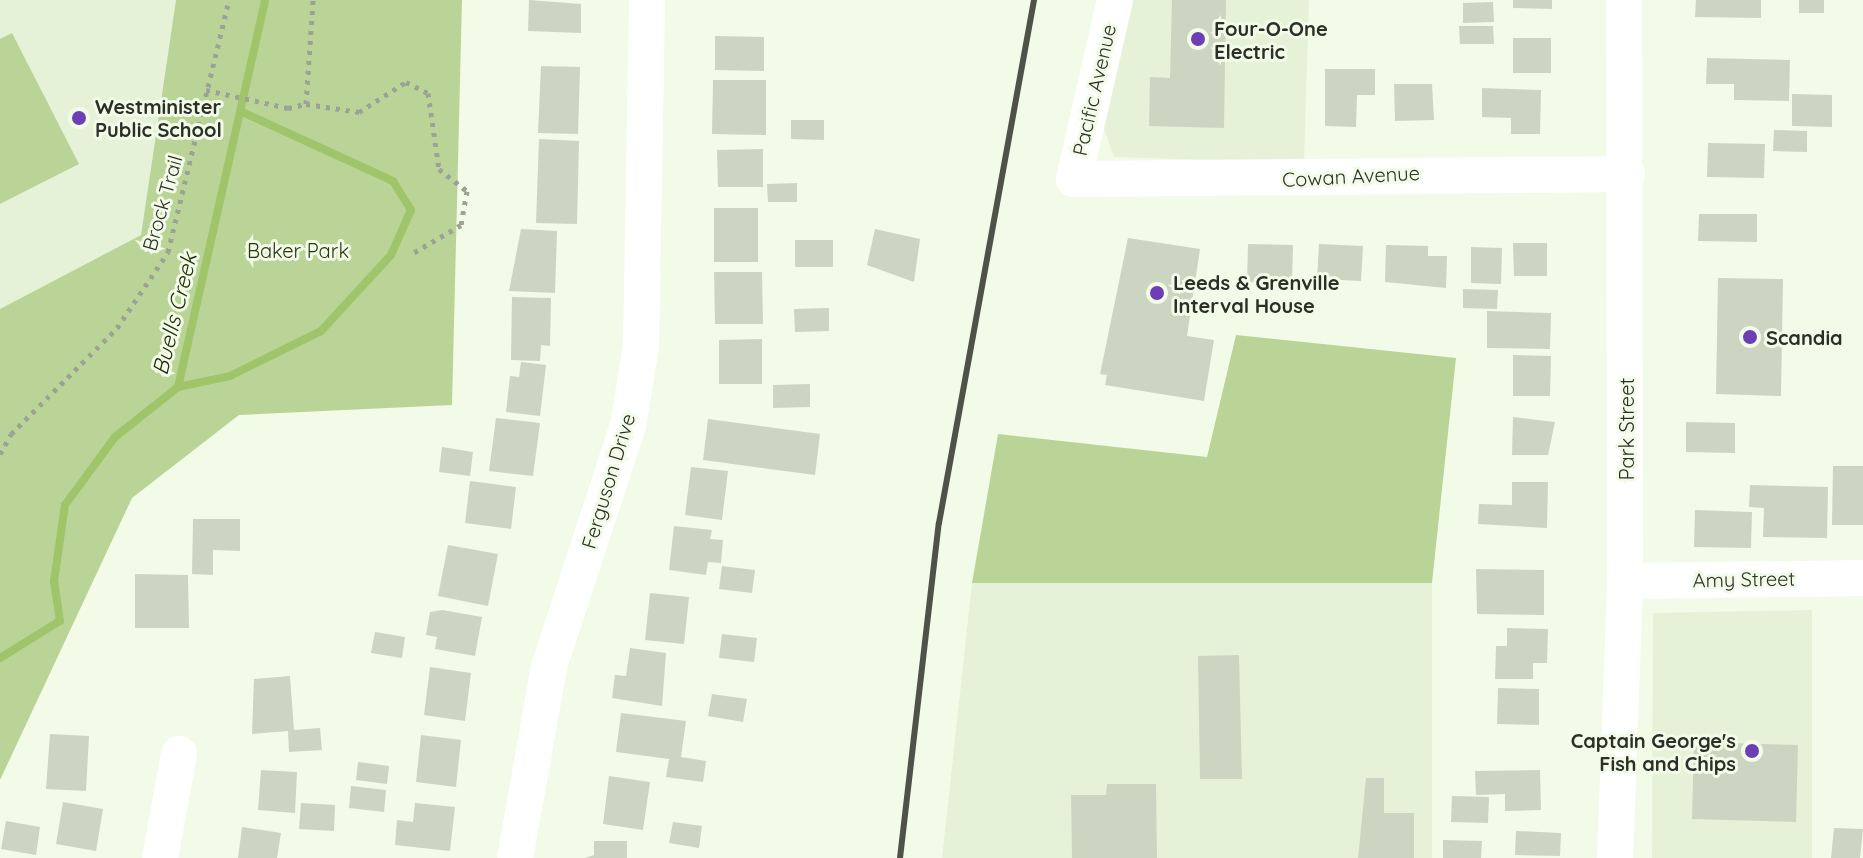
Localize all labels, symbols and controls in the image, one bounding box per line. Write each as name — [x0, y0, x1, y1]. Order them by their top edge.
place label: Four-O-One Electric — [1214, 16, 1328, 63]
street label: Pacific Avenue — [1067, 22, 1121, 158]
marker: Four-O-One Electric — [1189, 30, 1207, 48]
place label: Westminister Public School — [95, 94, 222, 141]
marker: Westminister Public School — [70, 109, 88, 127]
street label: Brock Trail — [137, 152, 187, 254]
street label: Cowan Avenue — [1282, 160, 1420, 192]
park label: Baker Park — [247, 238, 349, 262]
water label: Buells Creek — [147, 250, 203, 378]
place label: Leeds & Grenville Interval House — [1173, 270, 1340, 317]
marker: Leeds & Grenville Interval House — [1148, 284, 1166, 302]
place label: Scandia — [1766, 325, 1843, 349]
marker: Scandia — [1741, 328, 1759, 346]
street label: Park Street — [1614, 378, 1638, 480]
street label: Ferguson Drive — [576, 411, 640, 551]
street label: Amy Street — [1693, 566, 1795, 592]
place label: Captain George's Fish and Chips — [1571, 728, 1736, 775]
marker: Captain George's Fish and Chips — [1743, 742, 1761, 760]

